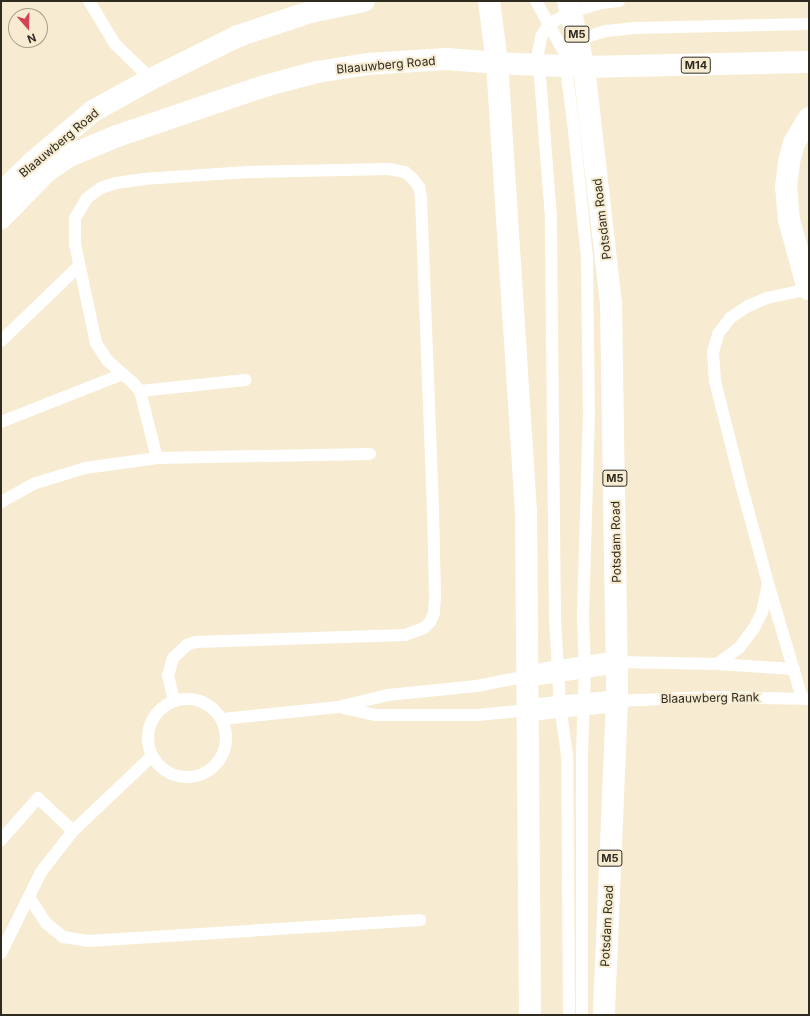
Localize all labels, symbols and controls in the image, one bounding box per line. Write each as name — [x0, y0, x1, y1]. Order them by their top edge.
north arrow — [8, 8, 48, 48]
road number: M5 — [564, 25, 590, 43]
text: N — [25, 30, 38, 46]
street label: Blaauwberg Road — [336, 53, 436, 77]
road number: M14 — [680, 56, 712, 74]
street label: Blaauwberg Road — [16, 106, 102, 180]
street label: Potsdam Road — [590, 177, 614, 261]
road number: M5 — [602, 469, 628, 487]
street label: Potsdam Road — [608, 501, 624, 583]
street label: Blaauwberg Rank — [661, 690, 759, 706]
road number: M5 — [597, 849, 623, 867]
street label: Potsdam Road — [598, 885, 616, 967]

